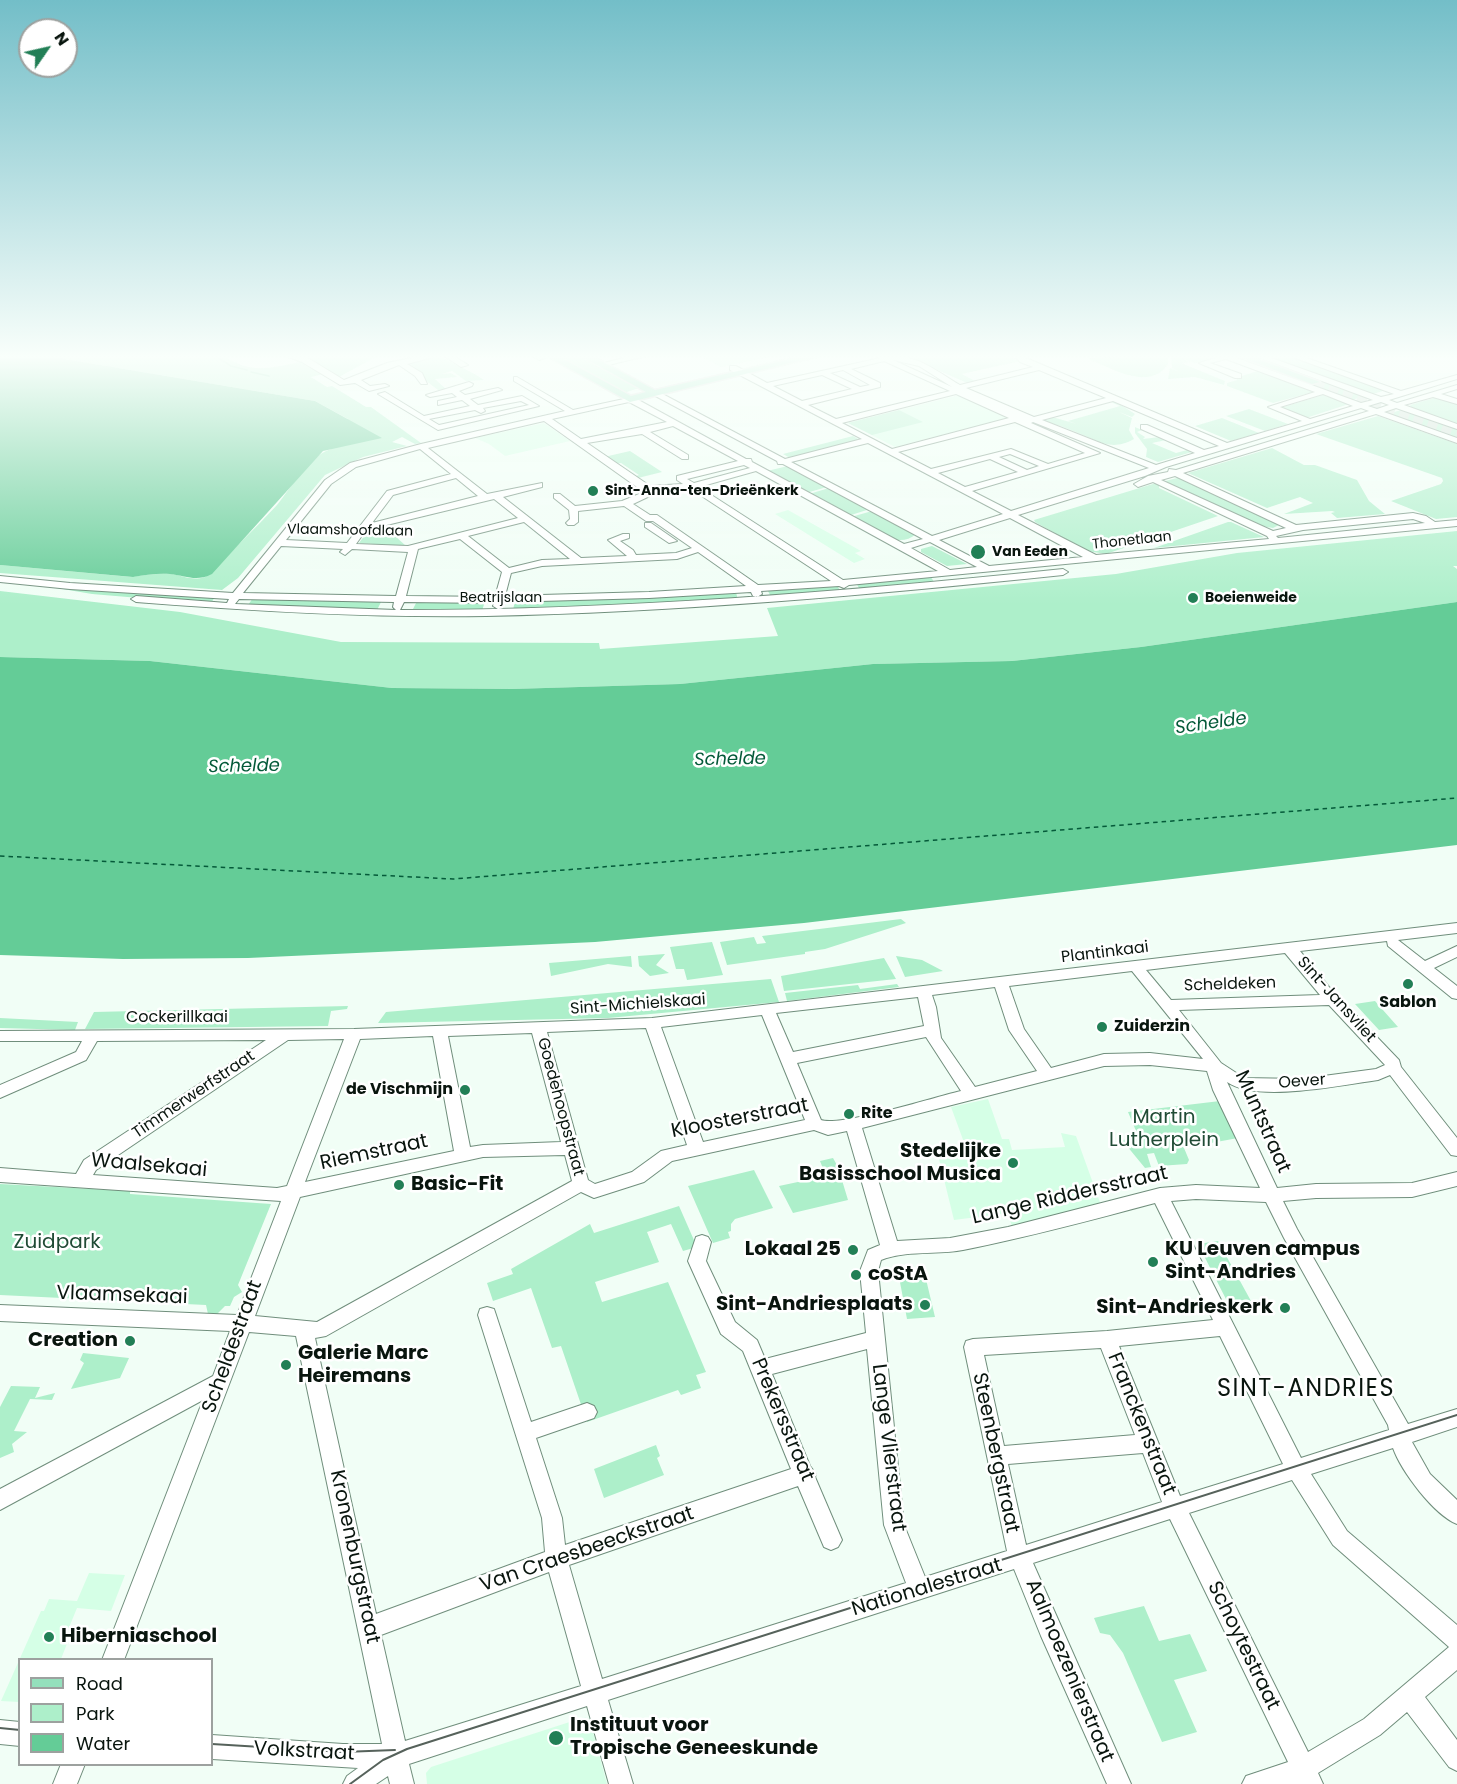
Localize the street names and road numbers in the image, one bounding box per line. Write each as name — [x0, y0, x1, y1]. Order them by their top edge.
street label: Vlaamshoofdlaan — [287, 522, 413, 540]
street label: Thonetlaan — [1092, 528, 1172, 554]
street label: Beatrijslaan — [460, 590, 542, 606]
street label: Plantinkaai — [1060, 938, 1150, 968]
street label: Sint-Jansvliet — [1293, 953, 1379, 1047]
street label: Scheldeken — [1184, 974, 1276, 996]
street label: Sint-Michielskaai — [570, 991, 706, 1019]
street label: Cockerillkaai — [126, 1008, 228, 1028]
street label: Goedehoopstraat — [532, 1036, 588, 1178]
street label: Timmerwerfstraat — [129, 1047, 259, 1143]
street label: Muntstraat — [1229, 1067, 1295, 1177]
street label: Oever — [1278, 1071, 1326, 1093]
street label: Kloosterstraat — [669, 1094, 811, 1144]
street label: Riemstraat — [318, 1130, 430, 1176]
street label: Waalsekaai — [90, 1149, 208, 1183]
street label: Lange Riddersstraat — [970, 1162, 1170, 1230]
street label: Scheldestraat — [198, 1277, 268, 1417]
street label: Vlaamsekaai — [56, 1282, 188, 1310]
street label: Franckenstraat — [1102, 1350, 1180, 1498]
street label: Prekersstraat — [745, 1355, 819, 1485]
street label: Lange Vlierstraat — [866, 1363, 910, 1533]
street label: Steenbergstraat — [966, 1371, 1024, 1535]
street label: Kronenburgstraat — [324, 1468, 384, 1646]
street label: Van Craesbeeckstraat — [477, 1502, 697, 1598]
street label: Nationalestraat — [849, 1554, 1005, 1622]
street label: Aalmoezenierstraat — [1020, 1576, 1118, 1766]
street label: Schoytestraat — [1202, 1578, 1284, 1714]
street label: Volkstraat — [253, 1737, 355, 1767]

